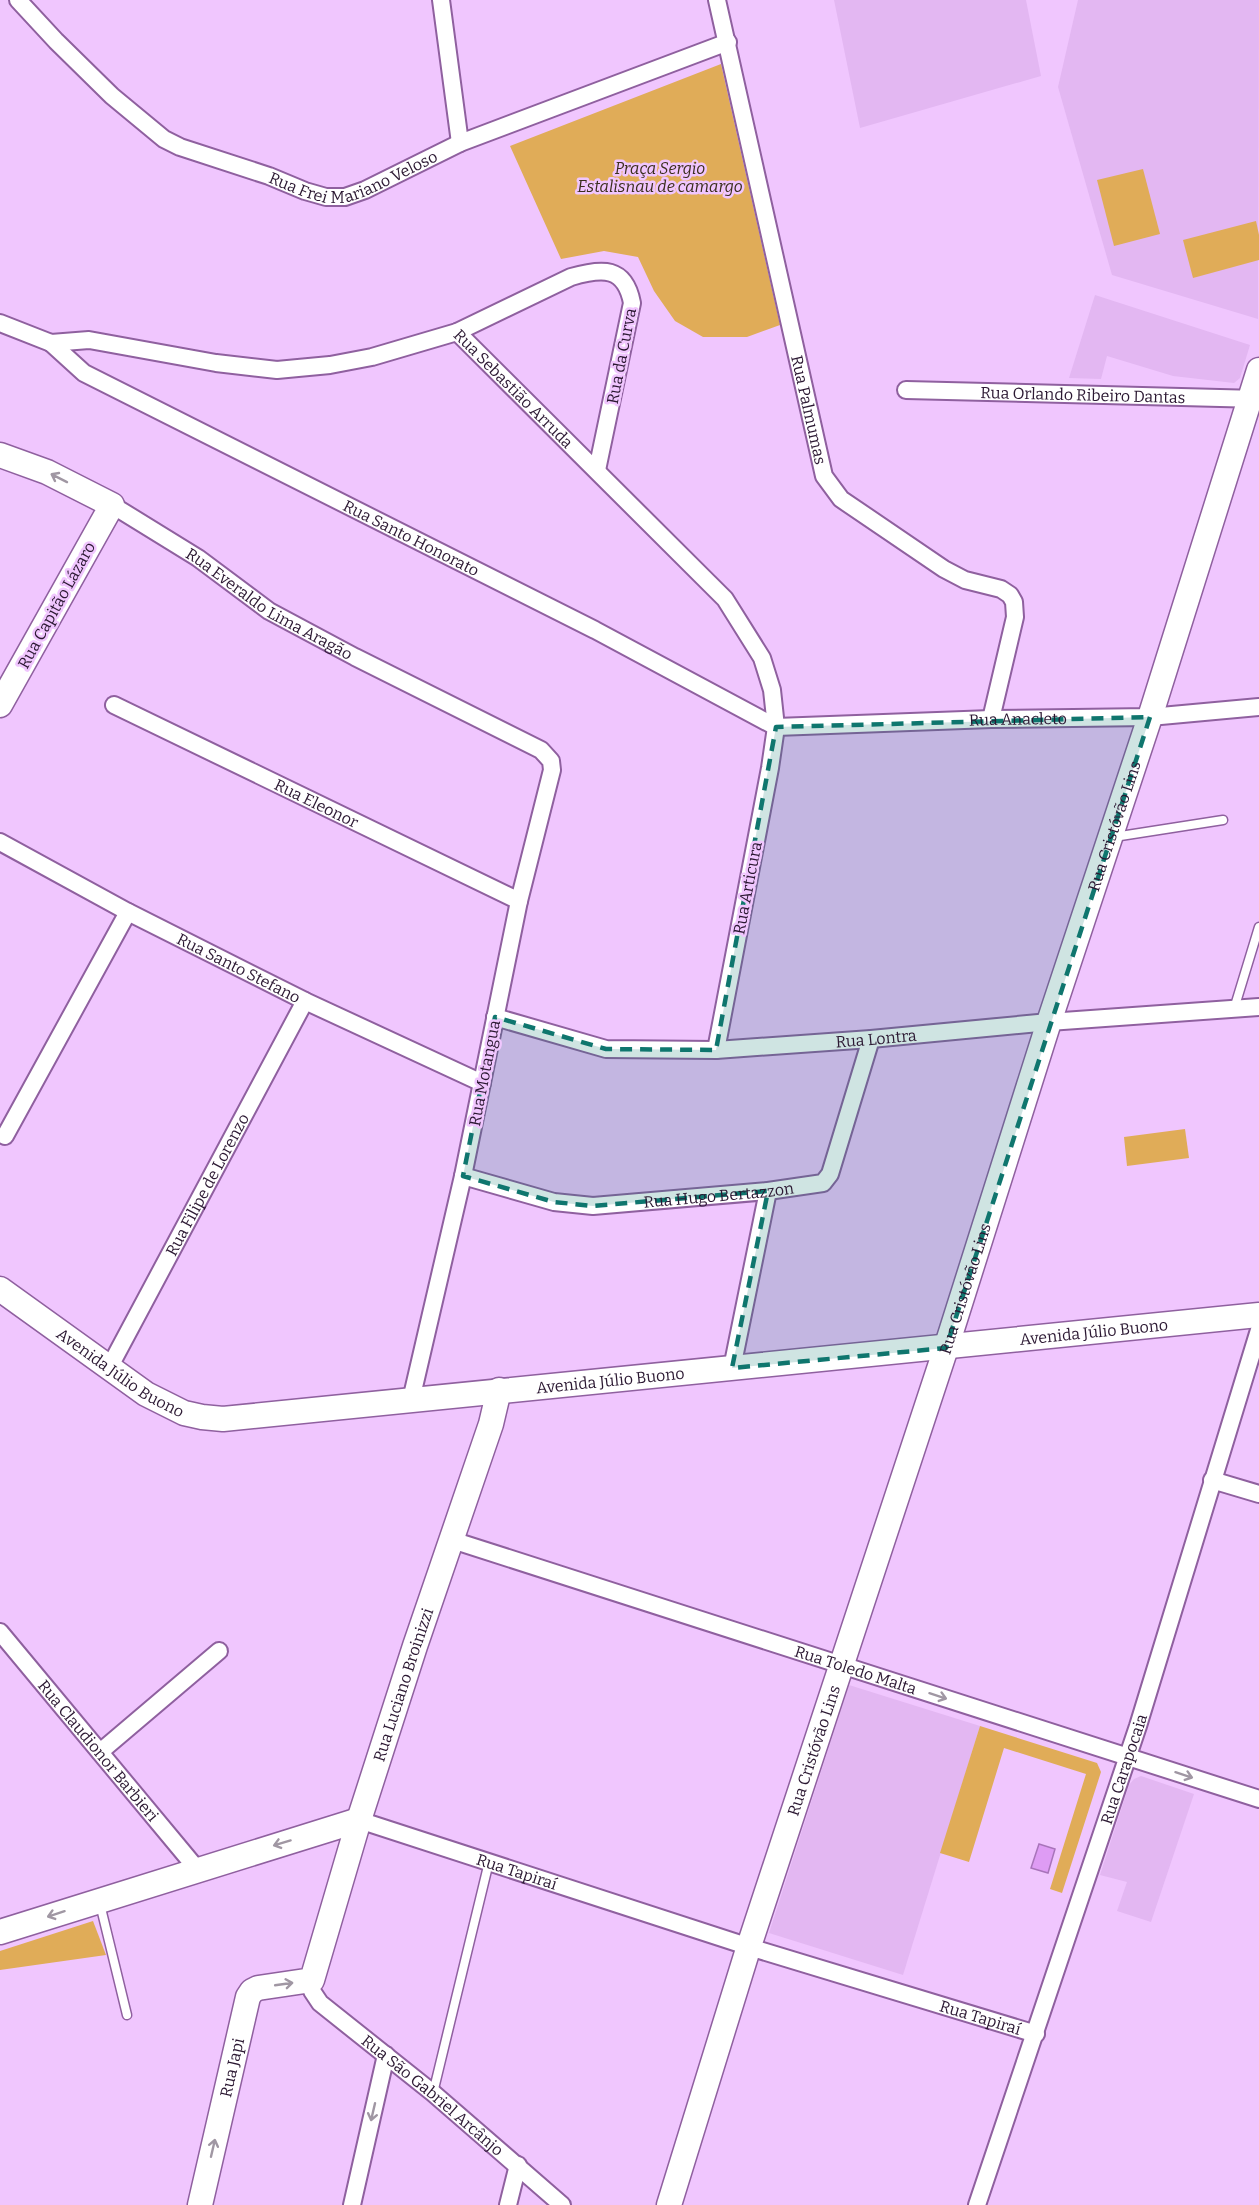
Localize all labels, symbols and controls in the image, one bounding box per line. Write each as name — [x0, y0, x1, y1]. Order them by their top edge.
street label: Rua Frei Mariano Veloso — [266, 147, 440, 207]
park label: Praça Sergio Estalisnau de camargo — [577, 159, 743, 196]
street label: Rua da Curva — [603, 306, 640, 406]
street label: Rua Sebastião Arruda — [450, 325, 577, 452]
street label: Rua Palmumas — [787, 353, 830, 466]
street label: Rua Orlando Ribeiro Dantas — [980, 383, 1186, 407]
one-way arrow — [51, 472, 69, 484]
street label: Rua Santo Honorato — [340, 496, 482, 580]
street label: Rua Capitão Lázaro — [14, 539, 99, 672]
street label: Rua Everaldo Lima Aragão — [182, 544, 356, 664]
street label: Rua Anacleto — [968, 709, 1067, 730]
street label: Rua Cristóvão Lins — [1084, 759, 1145, 894]
street label: Rua Eleonor — [271, 775, 361, 832]
street label: Rua Articura — [729, 840, 766, 936]
street label: Rua Santo Stefano — [174, 929, 304, 1007]
street label: Rua Motangua — [465, 1018, 504, 1128]
street label: Rua Lontra — [835, 1026, 918, 1051]
street label: Rua Filipe de Lorenzo — [162, 1110, 253, 1259]
street label: Rua Hugo Bertazzon — [643, 1178, 795, 1212]
street label: Rua Cristóvão Lins — [936, 1221, 995, 1357]
street label: Avenida Júlio Buono — [1019, 1315, 1169, 1349]
street label: Avenida Júlio Buono — [53, 1324, 187, 1422]
street label: Avenida Júlio Buono — [535, 1364, 685, 1398]
street label: Rua Luciano Broinizzi — [369, 1605, 437, 1764]
street label: Rua Toledo Malta — [792, 1642, 919, 1699]
street label: Rua Claudionor Barbieri — [34, 1676, 162, 1825]
street label: Rua Cristóvão Lins — [784, 1683, 844, 1818]
one-way arrow — [928, 1691, 947, 1702]
street label: Rua Carapocaia — [1097, 1711, 1151, 1827]
one-way arrow — [1174, 1770, 1193, 1781]
one-way arrow — [273, 1838, 292, 1849]
street label: Rua Tapiraí — [474, 1850, 560, 1894]
one-way arrow — [47, 1909, 66, 1920]
one-way arrow — [273, 1979, 293, 1990]
street label: Rua Tapiraí — [937, 1996, 1023, 2039]
street label: Rua São Gabriel Arcânjo — [358, 2031, 507, 2160]
street label: Rua Japi — [216, 2036, 248, 2099]
one-way arrow — [366, 2102, 378, 2121]
one-way arrow — [207, 2139, 219, 2158]

